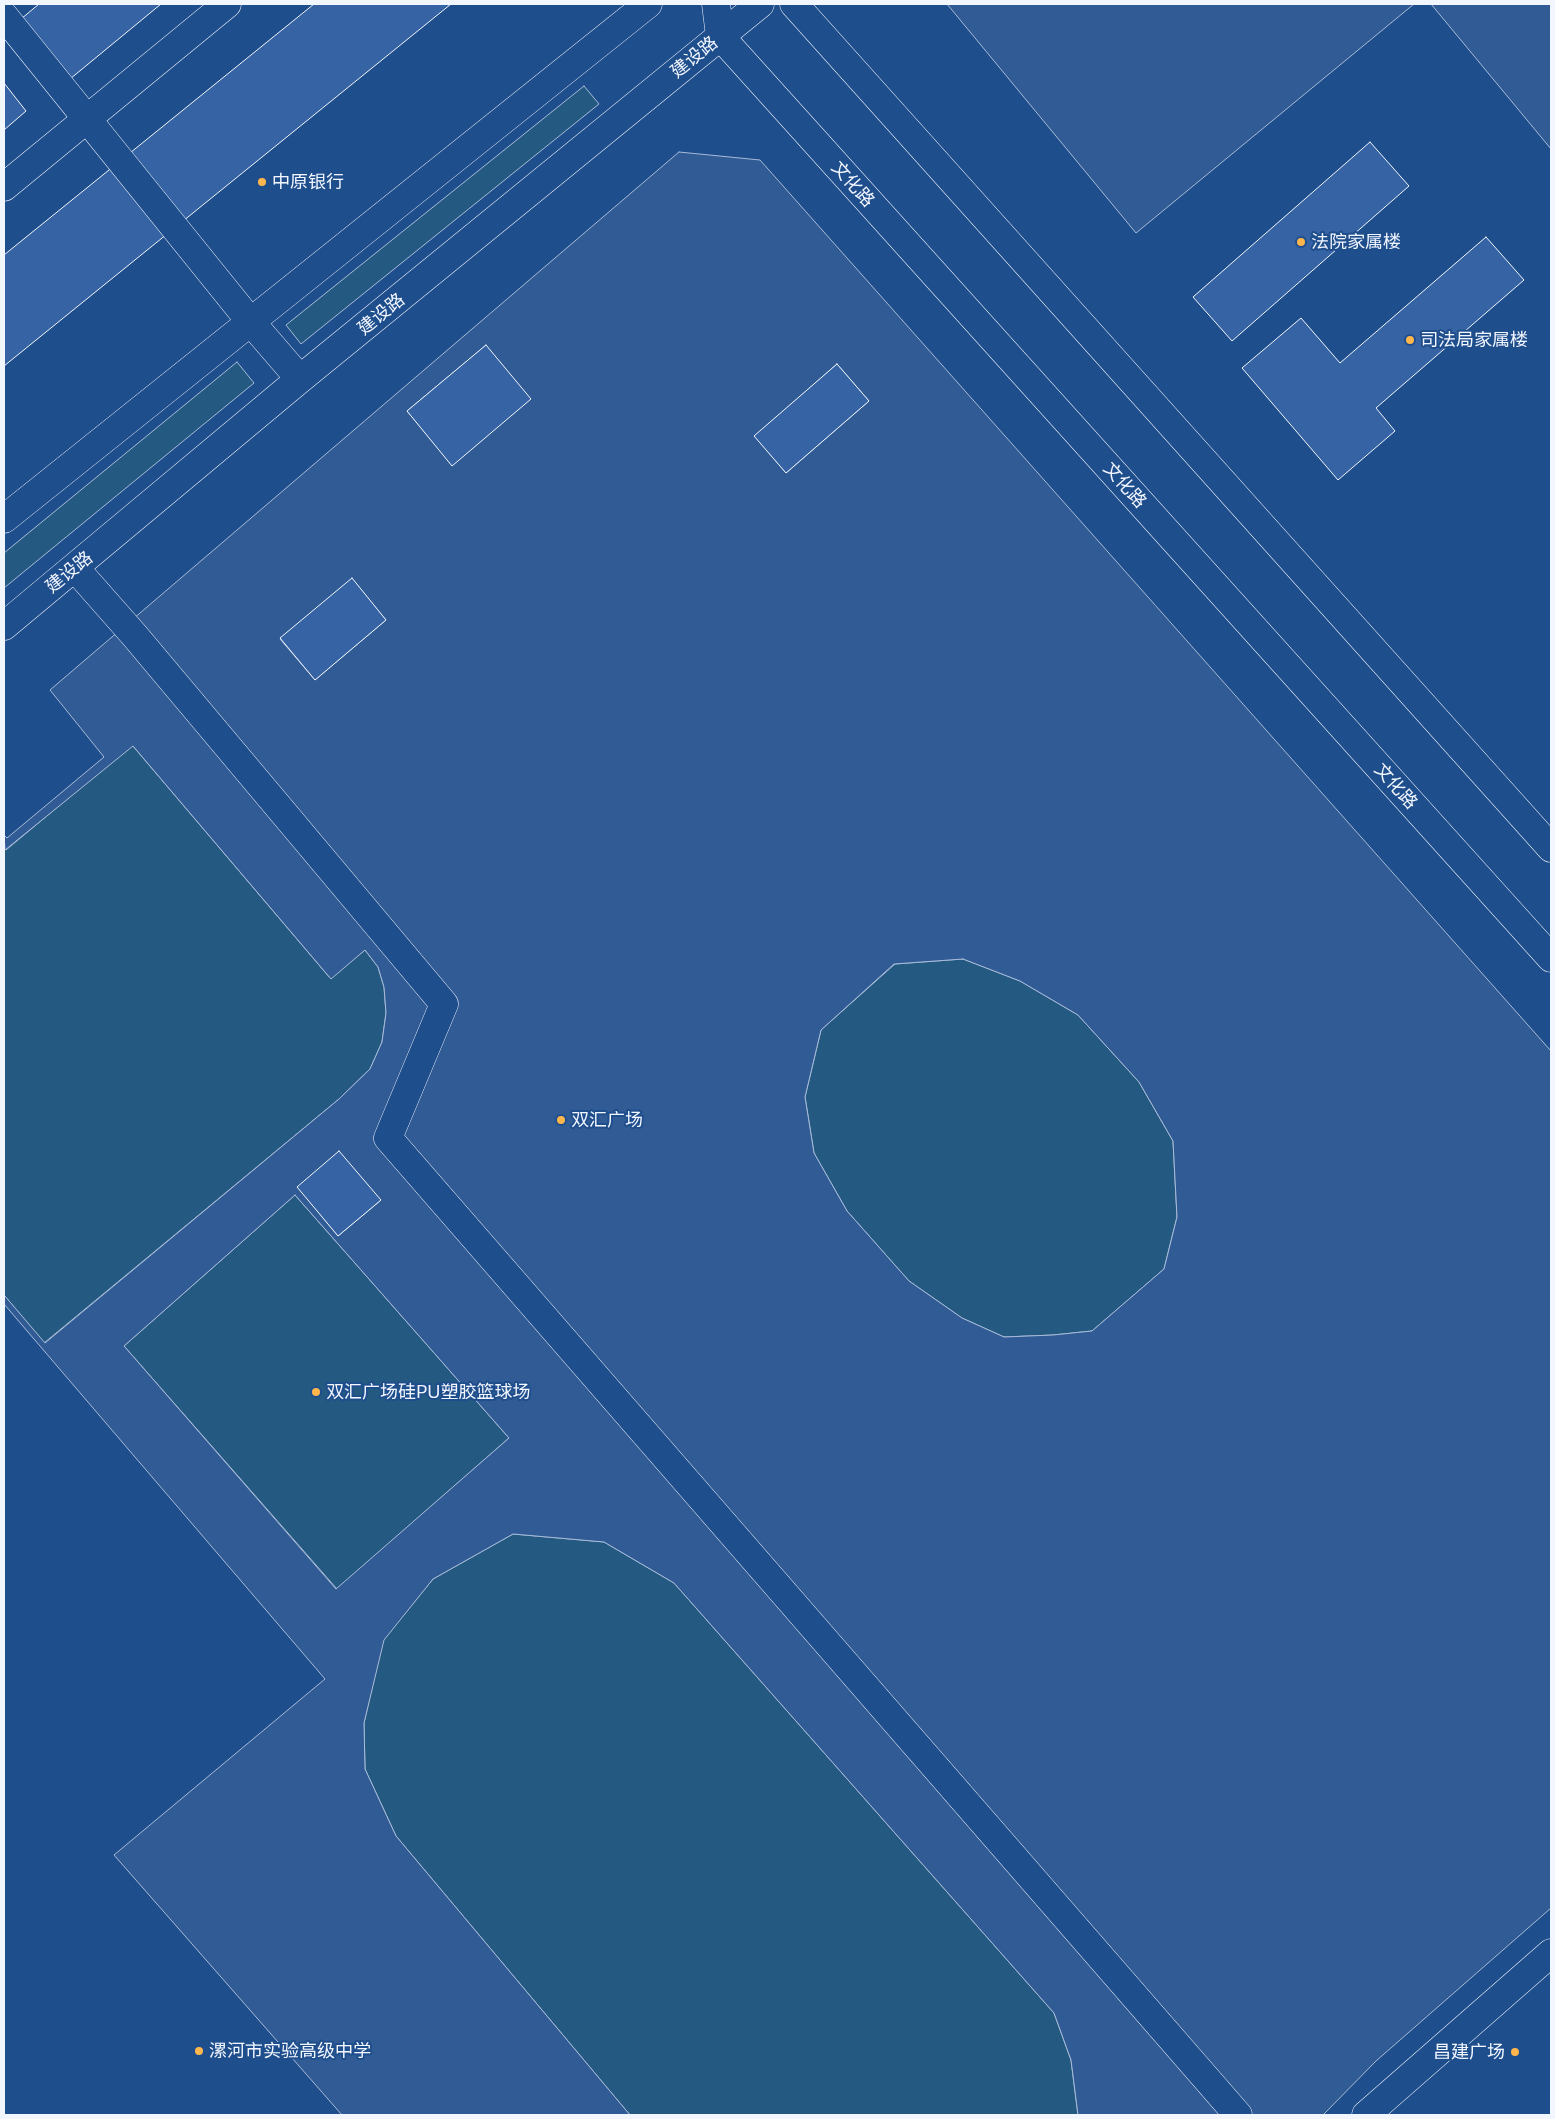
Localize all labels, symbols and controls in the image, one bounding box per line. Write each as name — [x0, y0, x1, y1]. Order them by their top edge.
street label: 建设路 — [666, 32, 722, 82]
street label: 文化路 — [827, 157, 879, 211]
place label: 中原银行 — [272, 171, 344, 193]
marker: 中原银行 — [256, 176, 268, 188]
place label: 法院家属楼 — [1311, 231, 1401, 253]
marker: 法院家属楼 — [1295, 236, 1307, 248]
street label: 建设路 — [353, 289, 409, 339]
place label: 司法局家属楼 — [1420, 329, 1528, 351]
marker: 司法局家属楼 — [1404, 334, 1416, 346]
street label: 文化路 — [1099, 458, 1151, 512]
street label: 建设路 — [41, 547, 97, 597]
street label: 文化路 — [1370, 759, 1422, 813]
place label: 双汇广场 — [571, 1109, 643, 1131]
marker: 双汇广场 — [555, 1114, 567, 1126]
place label: 双汇广场硅PU塑胶篮球场 — [326, 1381, 530, 1403]
marker: 双汇广场硅PU塑胶篮球场 — [310, 1386, 322, 1398]
place label: 漯河市实验高级中学 — [209, 2040, 371, 2062]
place label: 昌建广场 — [1433, 2041, 1505, 2063]
marker: 漯河市实验高级中学 — [193, 2045, 205, 2057]
marker: 昌建广场 — [1509, 2046, 1521, 2058]

